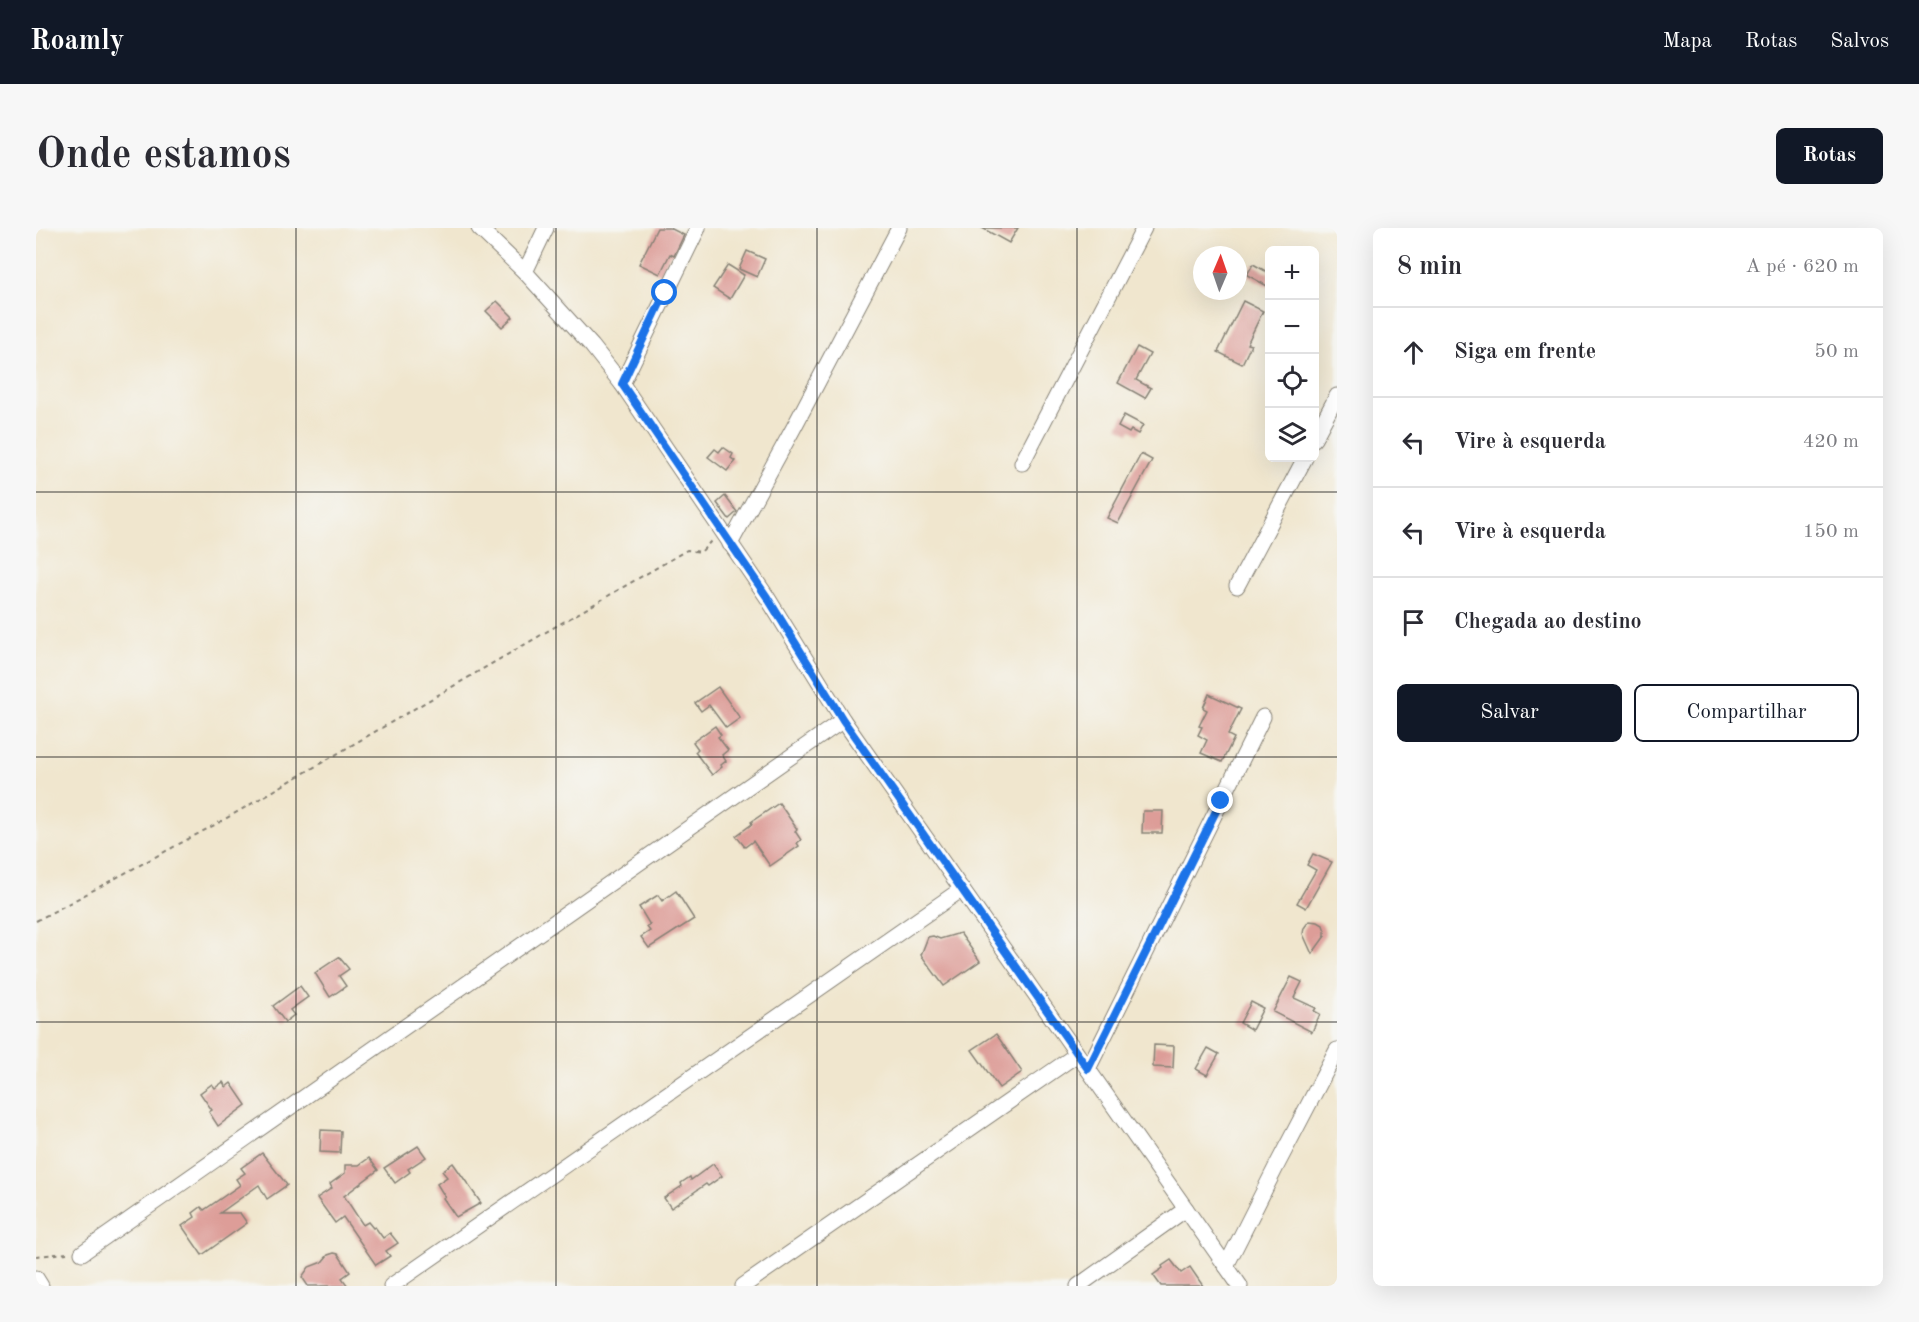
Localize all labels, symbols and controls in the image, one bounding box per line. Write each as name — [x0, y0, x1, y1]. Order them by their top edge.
text: Roamly — [30, 28, 124, 56]
text: Mapa — [1663, 31, 1712, 52]
text: Rotas — [1745, 31, 1797, 52]
text: Salvos — [1830, 31, 1889, 52]
button: Rotas — [1776, 128, 1883, 184]
text: Onde estamos — [36, 135, 291, 177]
north arrow — [1193, 246, 1247, 300]
map controls — [1265, 246, 1319, 462]
button: + — [1265, 246, 1319, 300]
text: 8 min — [1397, 254, 1462, 280]
text: A pé · 620 m — [1745, 257, 1859, 277]
route start — [651, 279, 677, 305]
button: − — [1265, 300, 1319, 354]
icon: ahead — [1397, 336, 1430, 369]
text: Siga em frente — [1454, 341, 1596, 363]
text: 50 m — [1814, 342, 1859, 362]
button: locate — [1265, 354, 1319, 408]
button: layers — [1265, 408, 1319, 462]
icon: left — [1397, 426, 1430, 459]
text: Vire à esquerda — [1454, 431, 1606, 453]
text: 420 m — [1803, 432, 1859, 452]
icon: left — [1397, 516, 1430, 549]
text: Vire à esquerda — [1454, 521, 1606, 543]
text: 150 m — [1803, 522, 1859, 542]
icon: arrive — [1397, 606, 1430, 639]
text: Chegada ao destino — [1454, 611, 1642, 633]
button: Salvar — [1397, 684, 1622, 742]
button: Compartilhar — [1634, 684, 1859, 742]
route end — [1207, 787, 1233, 813]

